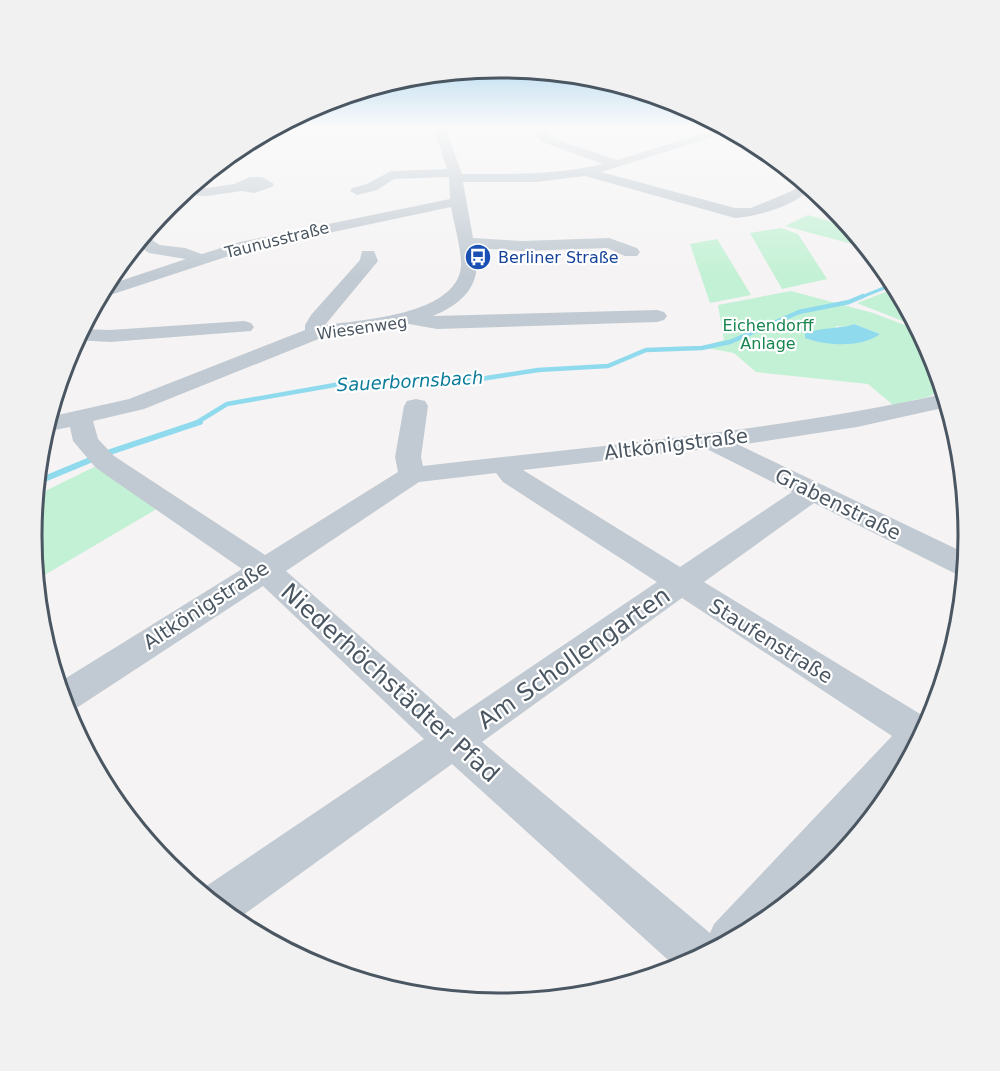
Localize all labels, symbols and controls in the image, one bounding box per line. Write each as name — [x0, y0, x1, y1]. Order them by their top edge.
street label: Taunusstraße — [222, 218, 331, 262]
bus stop icon: Berliner Straße — [463, 242, 493, 272]
place label: Berliner Straße — [498, 248, 619, 267]
street label: Wiesenweg — [316, 312, 408, 344]
park label: Eichendorff Anlage — [722, 316, 814, 353]
water label: Sauerbornsbach — [336, 367, 484, 395]
street label: Altkönigstraße — [603, 423, 749, 465]
street label: Grabenstraße — [771, 463, 905, 545]
street label: Altkönigstraße — [139, 556, 273, 654]
street label: Niederhöchstädter Pfad — [275, 578, 505, 788]
street label: Am Schollengarten — [472, 581, 676, 735]
street label: Staufenstraße — [705, 593, 837, 689]

